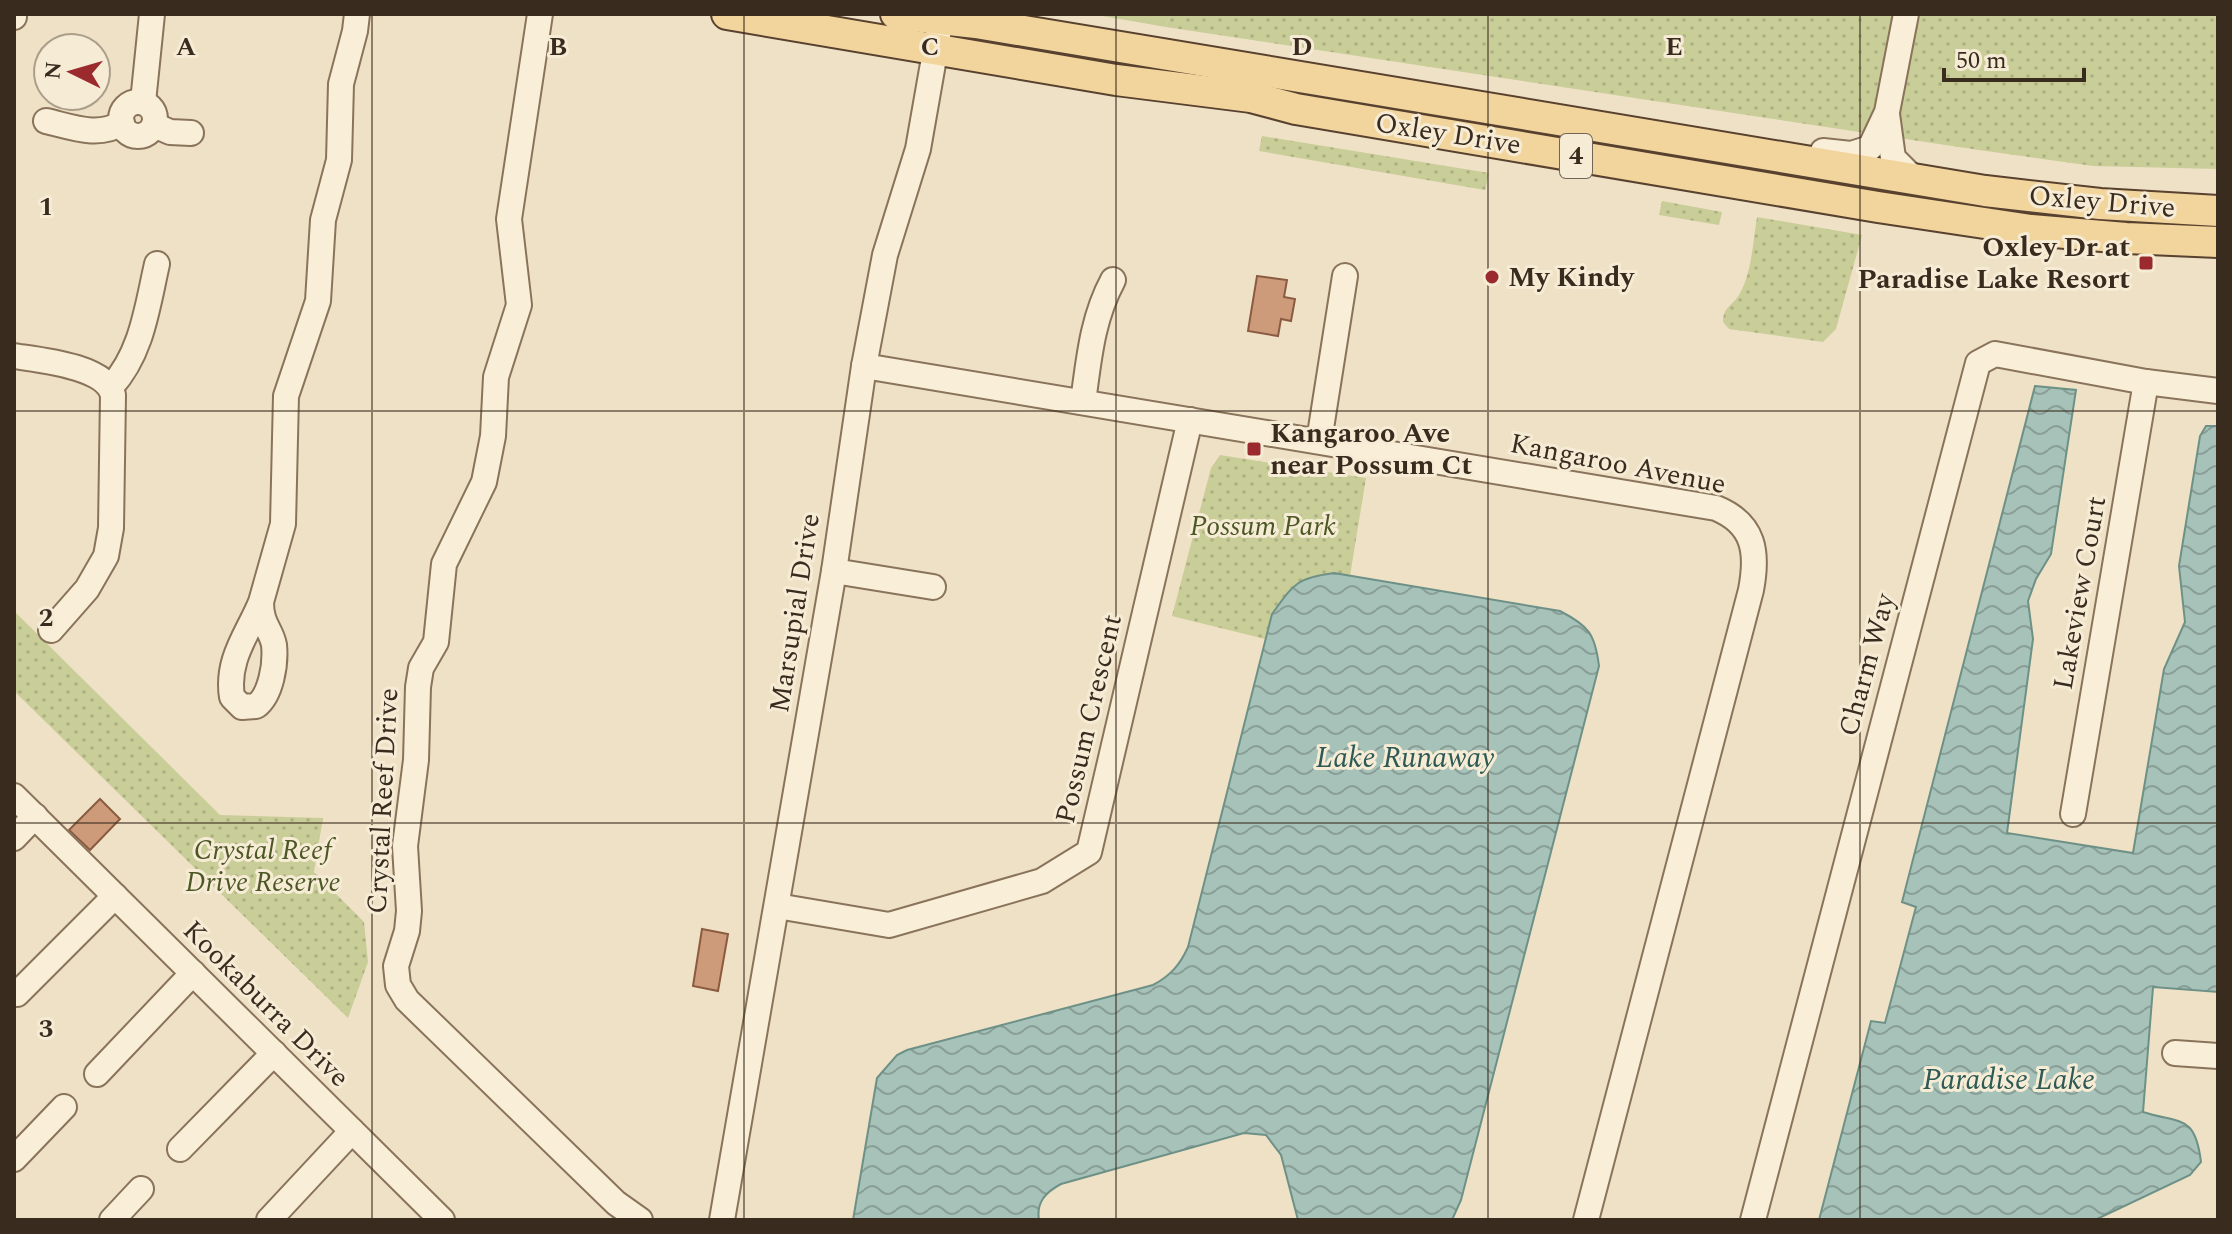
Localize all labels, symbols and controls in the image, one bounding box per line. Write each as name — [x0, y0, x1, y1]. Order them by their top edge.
text: A — [176, 27, 196, 67]
text: B — [549, 27, 567, 67]
text: C — [921, 27, 939, 67]
text: D — [1292, 27, 1312, 67]
text: E — [1665, 27, 1683, 67]
north arrow — [32, 32, 112, 112]
scale bar — [1944, 32, 2084, 82]
text: 50 m — [1956, 43, 2007, 79]
text: N — [36, 60, 71, 81]
street label: Oxley Drive — [1372, 101, 1524, 167]
road number: 4 — [1560, 134, 1592, 178]
street label: Oxley Drive — [2027, 174, 2177, 230]
text: 1 — [39, 187, 53, 227]
place label: Oxley Dr at Paradise Lake Resort — [1858, 226, 2130, 301]
marker: Oxley Dr at Paradise Lake Resort — [2137, 254, 2155, 272]
place label: My Kindy — [1508, 256, 1636, 299]
marker: My Kindy — [1483, 268, 1501, 286]
place label: Kangaroo Ave near Possum Ct — [1270, 412, 1472, 487]
street label: Kangaroo Avenue — [1506, 422, 1730, 506]
marker: Kangaroo Ave near Possum Ct — [1245, 440, 1263, 458]
street label: Lakeview Court — [2042, 493, 2118, 693]
park label: Possum Park — [1190, 505, 1336, 548]
street label: Marsupial Drive — [758, 510, 832, 716]
street label: Charm Way — [1827, 587, 1907, 741]
text: 2 — [39, 598, 53, 638]
street label: Possum Crescent — [1044, 610, 1134, 828]
street label: Crystal Reef Drive — [356, 687, 410, 915]
water label: Lake Runaway — [1316, 735, 1495, 781]
park label: Crystal Reef Drive Reserve — [185, 829, 341, 904]
street label: Kookaburra Drive — [172, 910, 360, 1098]
text: 3 — [39, 1009, 53, 1049]
water label: Paradise Lake — [1923, 1057, 2095, 1103]

